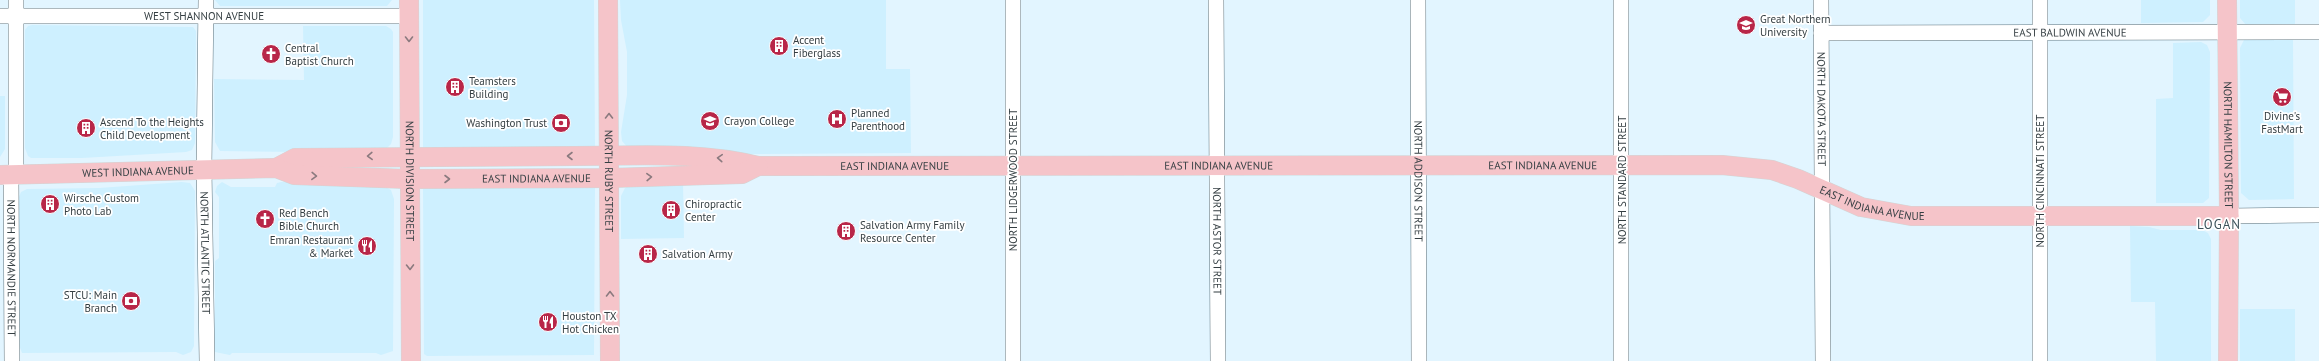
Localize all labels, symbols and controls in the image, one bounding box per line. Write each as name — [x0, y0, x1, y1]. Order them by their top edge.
street label: WEST SHANNON AVENUE — [144, 9, 264, 23]
place label: Great Northern University — [1760, 12, 1831, 39]
school or university icon: Great Northern University — [1735, 14, 1757, 36]
street label: EAST BALDWIN AVENUE — [2013, 25, 2127, 40]
place label: Accent Fiberglass — [793, 33, 841, 60]
building icon: Accent Fiberglass — [768, 35, 790, 57]
one-way arrow — [405, 36, 413, 42]
place label: Central Baptist Church — [285, 41, 354, 68]
church icon: Central Baptist Church — [260, 43, 282, 65]
street label: NORTH DAKOTA STREET — [1814, 52, 1829, 166]
place label: Teamsters Building — [469, 74, 516, 101]
building icon: Teamsters Building — [444, 76, 466, 98]
street label: NORTH HAMILTON STREET — [2221, 81, 2236, 209]
supermarket icon: Divine's FastMart — [2271, 86, 2293, 108]
place label: Planned Parenthood — [851, 106, 905, 133]
hospital icon: Planned Parenthood — [826, 108, 848, 130]
street label: NORTH LIDGERWOOD STREET — [1006, 109, 1020, 251]
place label: Divine's FastMart — [2261, 109, 2303, 136]
school or university icon: Crayon College — [699, 110, 721, 132]
bank icon: Washington Trust — [550, 112, 572, 134]
one-way arrow — [605, 113, 613, 119]
place label: Crayon College — [724, 114, 795, 128]
place label: Ascend To the Heights Child Development — [100, 115, 204, 142]
street label: NORTH CINCINNATI STREET — [2033, 115, 2047, 247]
place label: Washington Trust — [466, 116, 547, 130]
street label: NORTH STANDARD STREET — [1615, 116, 1629, 244]
building icon: Ascend To the Heights Child Development — [75, 117, 97, 139]
street label: NORTH ADDISON STREET — [1411, 120, 1426, 242]
street label: NORTH DIVISION STREET — [403, 121, 417, 241]
street label: NORTH RUBY STREET — [602, 130, 616, 232]
one-way arrow — [367, 152, 373, 160]
one-way arrow — [567, 152, 573, 160]
one-way arrow — [717, 154, 723, 163]
street label: EAST INDIANA AVENUE — [1164, 158, 1273, 173]
street label: EAST INDIANA AVENUE — [1488, 158, 1597, 172]
street label: EAST INDIANA AVENUE — [840, 159, 949, 173]
street label: WEST INDIANA AVENUE — [82, 163, 194, 180]
street label: EAST INDIANA AVENUE — [482, 171, 591, 186]
one-way arrow — [311, 172, 317, 180]
one-way arrow — [646, 173, 652, 181]
one-way arrow — [444, 175, 450, 183]
street label: EAST INDIANA AVENUE — [1818, 183, 1925, 223]
street label: NORTH ASTOR STREET — [1210, 187, 1225, 295]
place label: Wirsche Custom Photo Lab — [64, 191, 139, 218]
street label: NORTH ATLANTIC STREET — [197, 191, 213, 315]
building icon: Wirsche Custom Photo Lab — [39, 193, 61, 215]
place label: Chiropractic Center — [685, 197, 742, 224]
street label: NORTH NORMANDIE STREET — [4, 199, 19, 337]
building icon: Chiropractic Center — [660, 199, 682, 221]
place label: Red Bench Bible Church — [279, 206, 339, 233]
church icon: Red Bench Bible Church — [254, 208, 276, 230]
district label: LOGAN — [2197, 216, 2241, 233]
place label: Salvation Army Family Resource Center — [860, 218, 965, 245]
building icon: Salvation Army Family Resource Center — [835, 220, 857, 242]
place label: Emran Restaurant & Market — [270, 233, 353, 260]
restaurant icon: Emran Restaurant & Market — [356, 235, 378, 257]
building icon: Salvation Army — [637, 243, 659, 265]
place label: Salvation Army — [662, 247, 734, 261]
one-way arrow — [406, 264, 414, 270]
place label: STCU: Main Branch — [64, 288, 117, 315]
bank icon: STCU: Main Branch — [120, 290, 142, 312]
one-way arrow — [606, 291, 614, 297]
place label: Houston TX Hot Chicken — [562, 309, 619, 336]
restaurant icon: Houston TX Hot Chicken — [537, 311, 559, 333]

